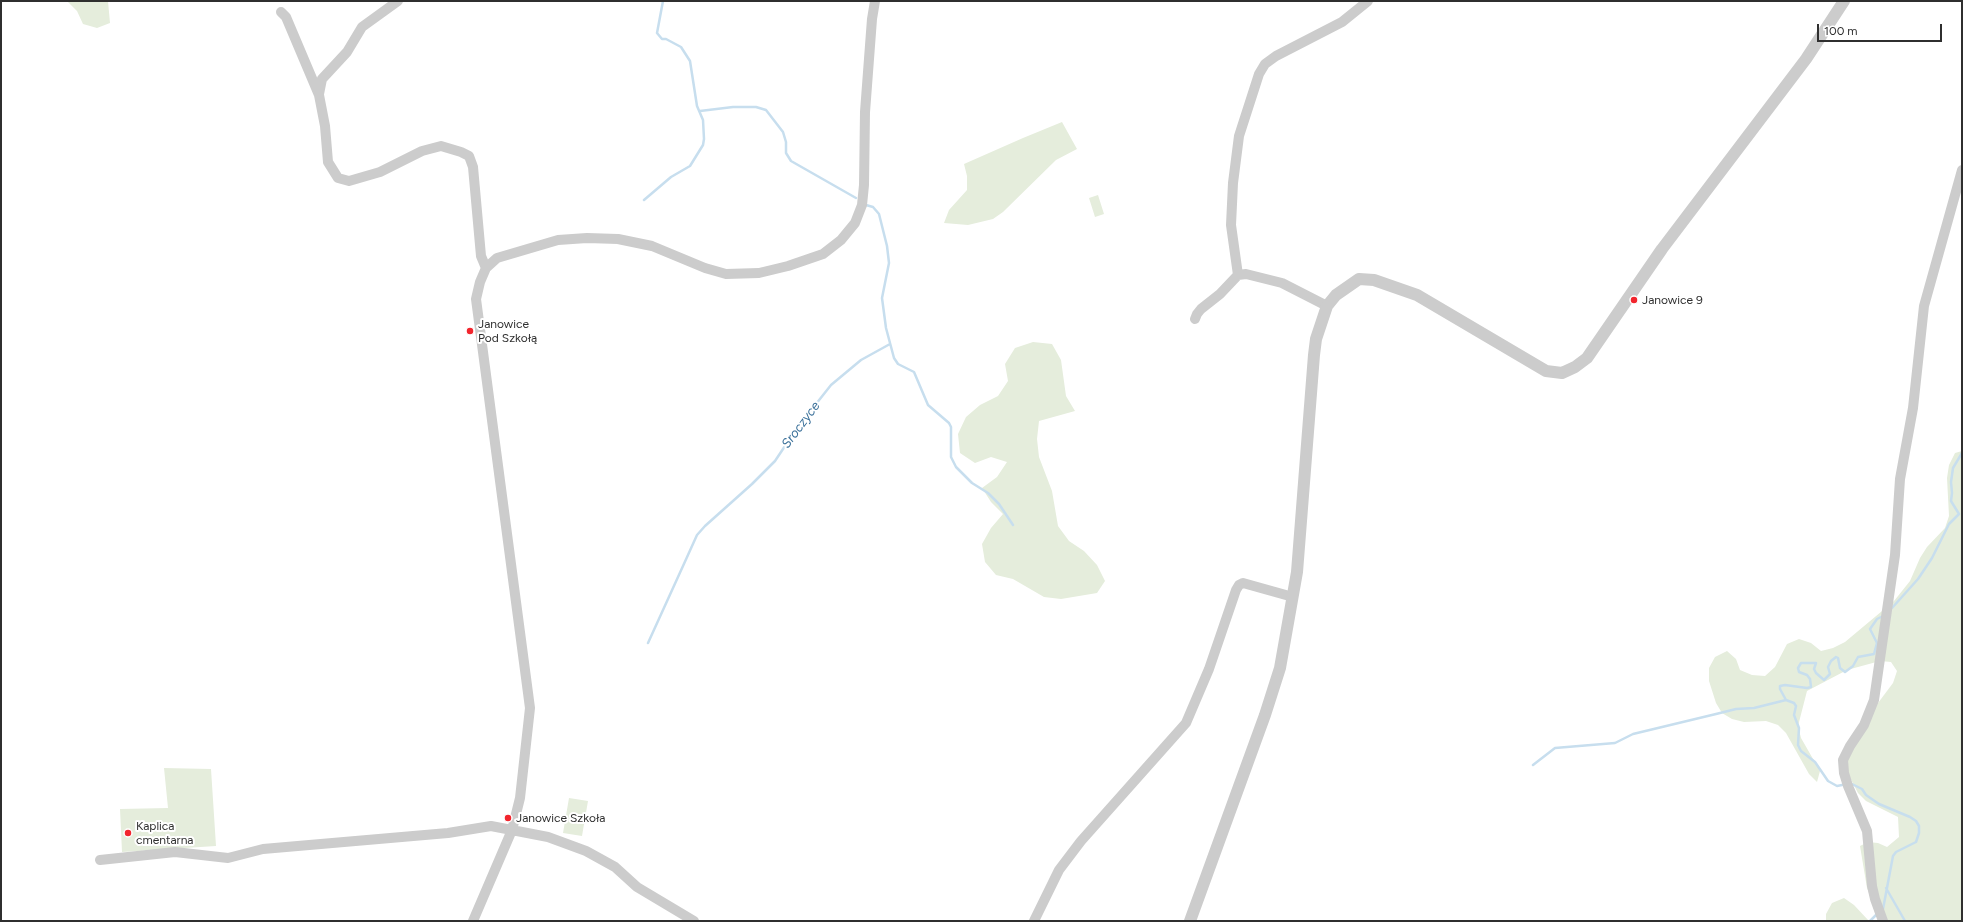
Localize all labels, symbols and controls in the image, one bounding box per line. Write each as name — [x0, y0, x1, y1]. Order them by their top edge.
scale bar — [1819, 16, 1944, 42]
text: 100 m — [1824, 24, 1858, 38]
place label: Janowice 9 — [1642, 293, 1703, 307]
marker: Janowice 9 — [1629, 295, 1639, 305]
place label: Janowice Pod Szkołą — [478, 317, 537, 345]
marker: Janowice Pod Szkołą — [465, 326, 475, 336]
water label: Sroczyce — [778, 399, 824, 451]
place label: Janowice Szkoła — [516, 811, 605, 825]
marker: Janowice Szkoła — [503, 813, 513, 823]
place label: Kaplica cmentarna — [136, 819, 193, 847]
marker: Kaplica cmentarna — [123, 828, 133, 838]

